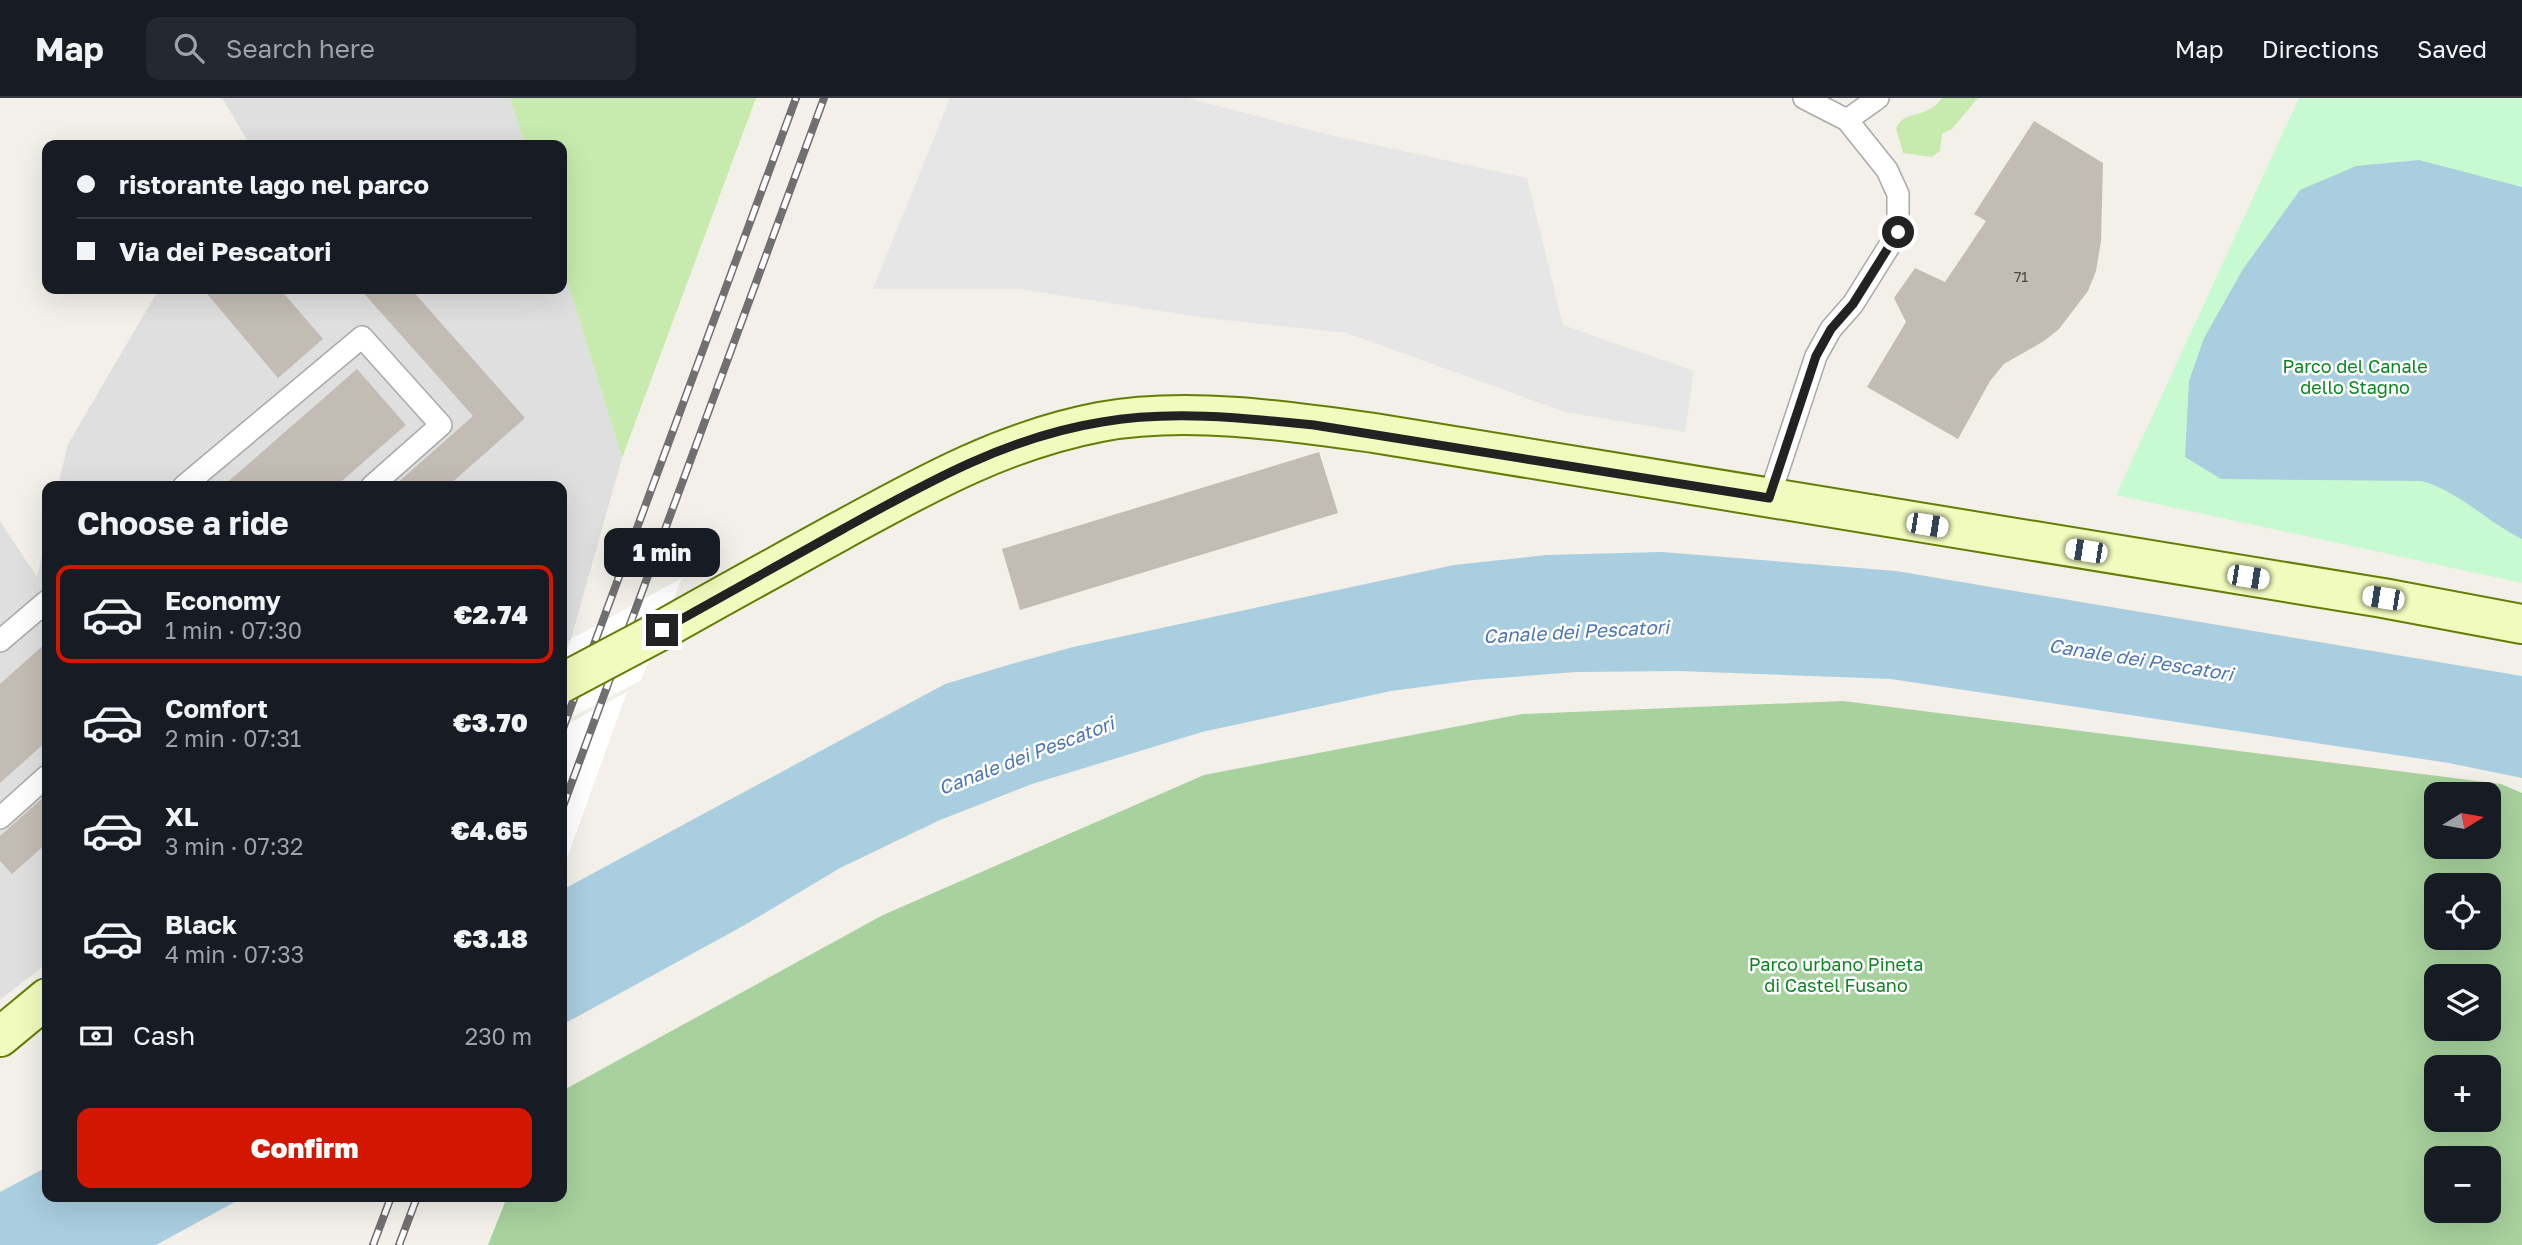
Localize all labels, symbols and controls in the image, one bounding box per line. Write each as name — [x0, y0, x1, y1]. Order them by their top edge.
search box — [146, 17, 636, 80]
text: Map — [35, 29, 104, 68]
icon: search — [170, 29, 208, 67]
text: Search here — [226, 33, 375, 64]
text: Map — [2175, 34, 2224, 63]
text: Directions — [2262, 34, 2379, 63]
text: Saved — [2417, 34, 2487, 63]
text: ristorante lago nel parco — [119, 169, 429, 200]
route start — [1882, 216, 1914, 248]
text: Via dei Pescatori — [119, 236, 332, 267]
house number: 71 — [2014, 268, 2028, 285]
park label: Parco del Canale dello Stagno — [2282, 355, 2428, 398]
text: Choose a ride — [77, 504, 289, 542]
car — [1905, 511, 1950, 539]
callout: 1 min — [604, 528, 720, 578]
car — [2064, 537, 2109, 565]
text: 1 min — [633, 538, 691, 566]
car — [2226, 563, 2271, 591]
icon: car — [81, 583, 144, 646]
car — [2361, 584, 2406, 612]
text: Economy — [165, 585, 281, 616]
text: €2.74 — [454, 599, 528, 630]
route end — [646, 614, 678, 646]
water label: Canale dei Pescatori — [1483, 615, 1671, 647]
text: 1 min · 07:30 — [165, 616, 302, 644]
water label: Canale dei Pescatori — [2047, 633, 2237, 685]
icon: car — [81, 691, 144, 754]
text: Comfort — [165, 693, 268, 724]
text: €3.70 — [453, 707, 528, 738]
water label: Canale dei Pescatori — [935, 710, 1119, 799]
text: 2 min · 07:31 — [165, 724, 301, 752]
north arrow — [2424, 782, 2501, 859]
map controls — [2424, 782, 2501, 1223]
icon: car — [81, 799, 144, 862]
text: XL — [165, 801, 199, 832]
text: €4.65 — [451, 815, 528, 846]
text: 3 min · 07:32 — [165, 832, 303, 860]
button: locate — [2424, 873, 2501, 950]
icon: car — [81, 907, 144, 970]
text: Black — [165, 909, 237, 940]
text: €3.18 — [454, 923, 528, 954]
text: 4 min · 07:33 — [165, 940, 304, 968]
park label: Parco urbano Pineta di Castel Fusano — [1749, 953, 1923, 996]
button: layers — [2424, 964, 2501, 1041]
icon: cash — [77, 1017, 115, 1055]
text: Cash — [133, 1020, 195, 1051]
text: 230 m — [465, 1022, 532, 1050]
button: + — [2424, 1055, 2501, 1132]
button: Confirm — [77, 1108, 532, 1188]
button: − — [2424, 1146, 2501, 1223]

